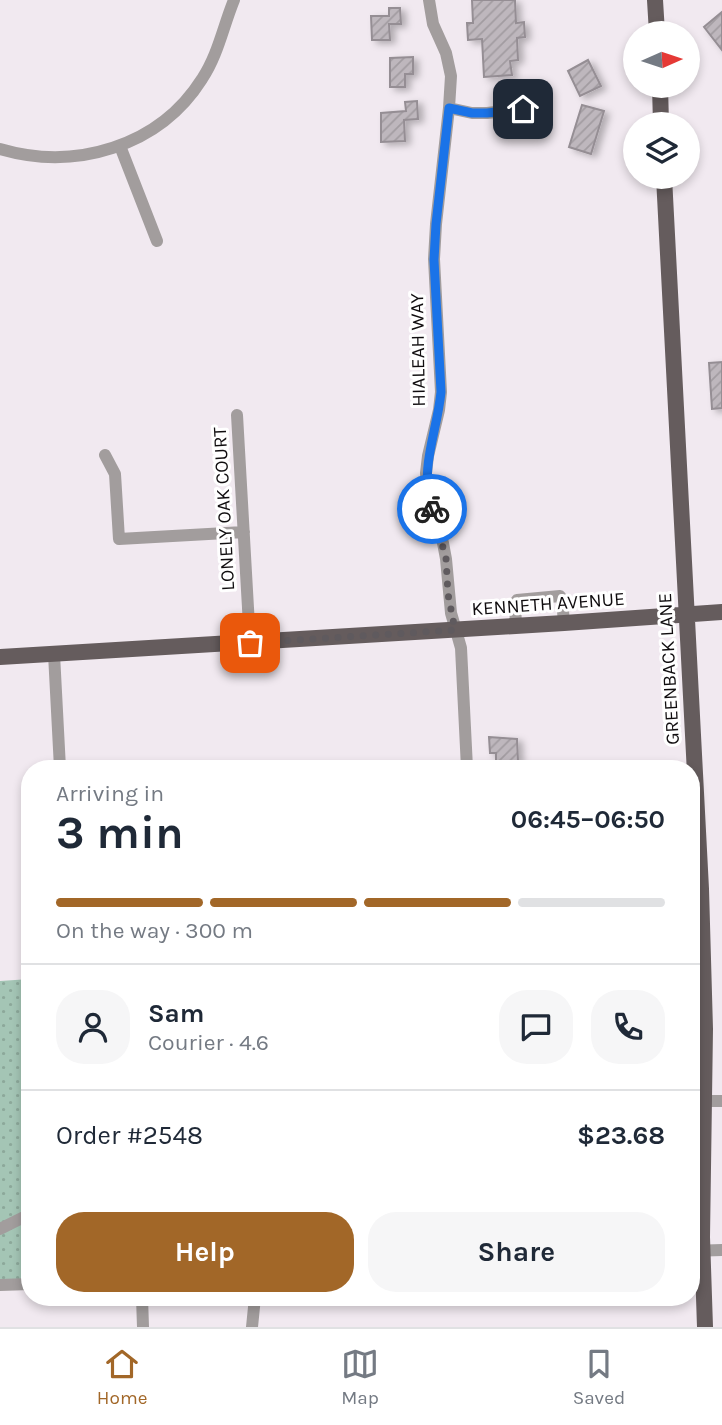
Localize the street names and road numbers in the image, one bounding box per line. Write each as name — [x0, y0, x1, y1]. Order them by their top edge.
street label: HIALEAH WAY — [406, 292, 430, 407]
street label: LONELY OAK COURT — [209, 426, 239, 591]
street label: KENNETH AVENUE — [471, 588, 625, 620]
street label: GREENBACK LANE — [654, 592, 684, 745]

